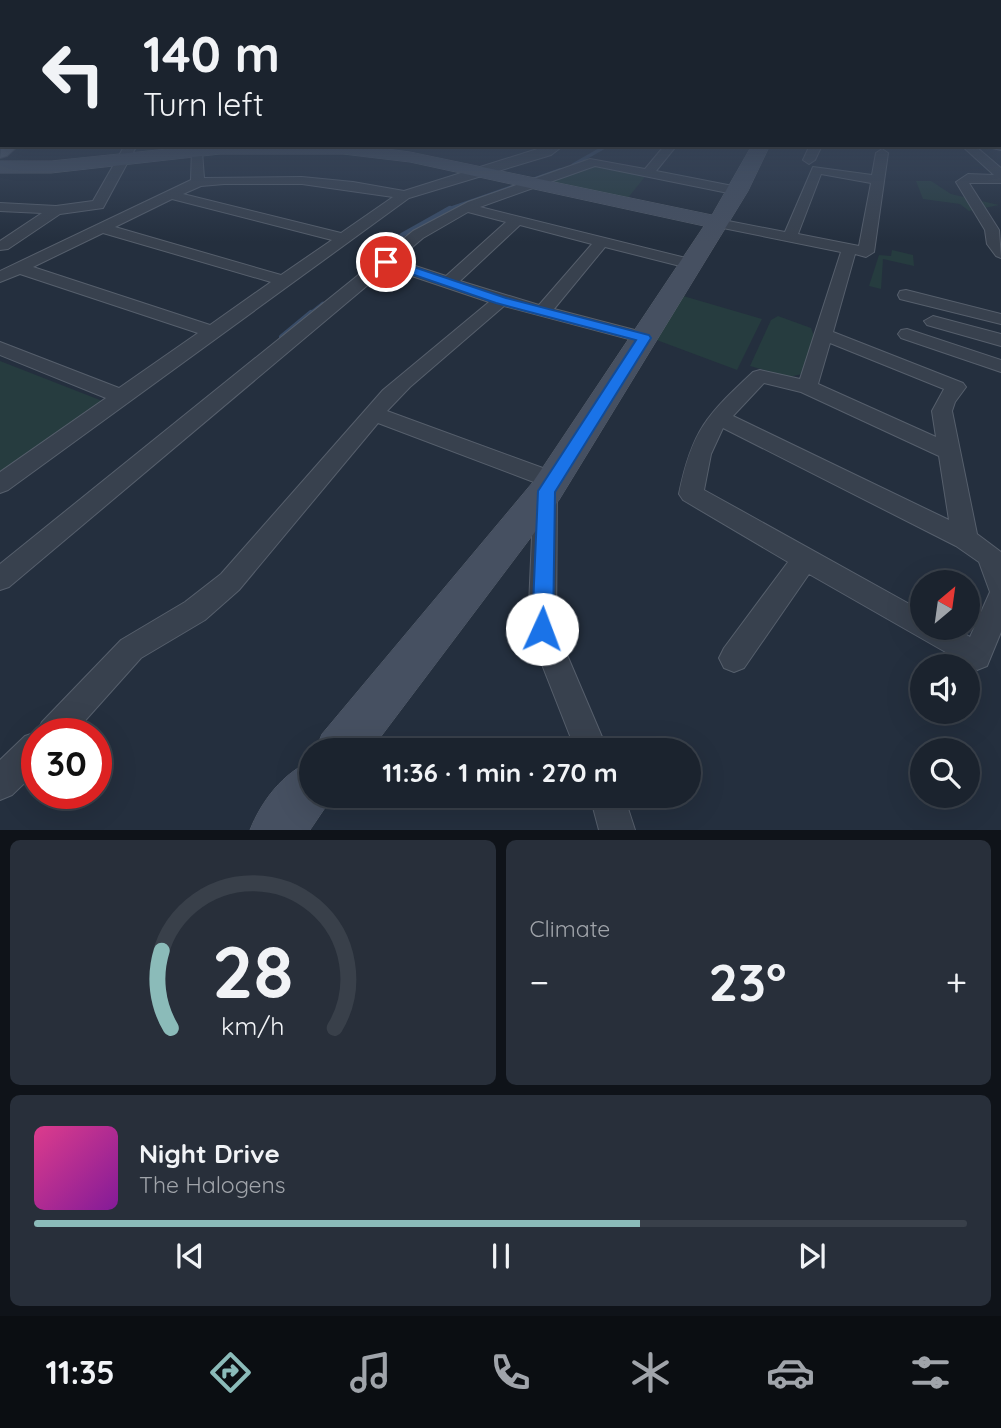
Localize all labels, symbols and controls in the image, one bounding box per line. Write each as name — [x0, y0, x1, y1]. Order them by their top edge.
text: 140 m — [143, 23, 280, 84]
icon: left — [28, 28, 119, 119]
text: Turn left — [143, 84, 264, 124]
pin — [356, 232, 416, 292]
icon: arrive — [367, 243, 405, 281]
north arrow — [910, 570, 980, 640]
map controls — [910, 570, 980, 808]
position arrow — [505, 592, 579, 666]
button: sound — [910, 654, 980, 724]
speed limit sign: 30 — [21, 718, 112, 809]
button: search — [910, 738, 980, 808]
text: 11:36 · 1 min · 270 m — [382, 756, 618, 789]
text: Climate — [530, 914, 610, 943]
text: 28 — [212, 926, 293, 1017]
text: 23° — [708, 949, 786, 1014]
text: − — [530, 958, 549, 1006]
text: + — [946, 958, 967, 1006]
text: km/h — [221, 1010, 284, 1041]
text: Night Drive — [139, 1137, 280, 1170]
text: The Halogens — [139, 1170, 286, 1199]
icon: previous — [171, 1237, 209, 1275]
icon: pause — [482, 1237, 520, 1275]
icon: next — [793, 1237, 831, 1275]
icon: directions — [206, 1348, 255, 1397]
icon: music — [346, 1348, 395, 1397]
icon: phone — [486, 1348, 535, 1397]
icon: climate — [626, 1348, 675, 1397]
icon: car — [766, 1348, 815, 1397]
icon: filters — [906, 1348, 955, 1397]
text: 11:35 — [46, 1352, 115, 1392]

